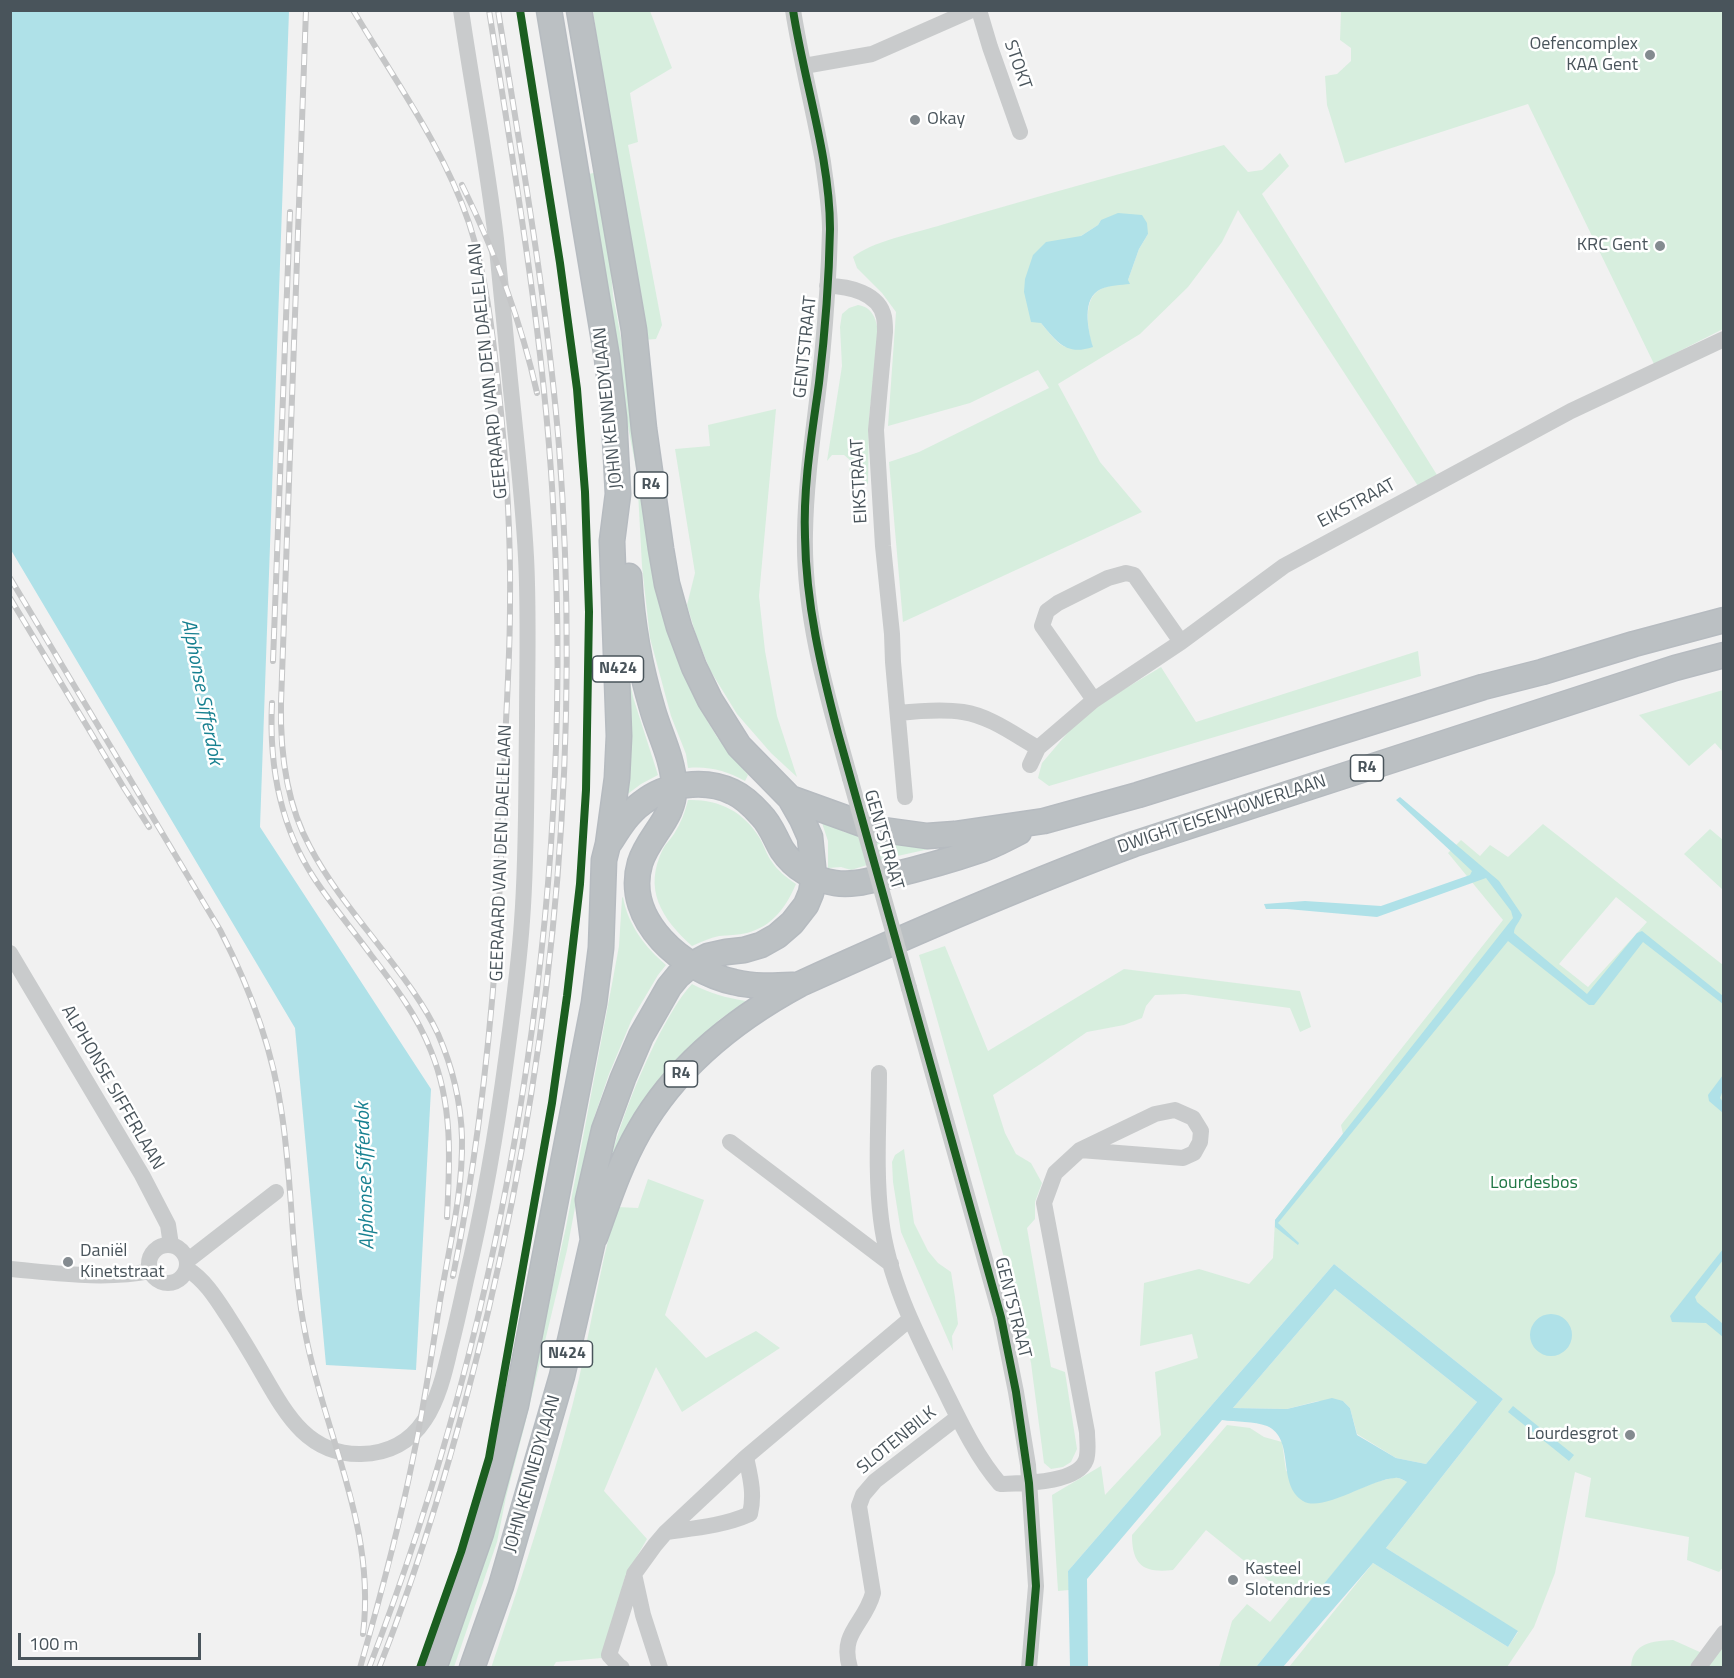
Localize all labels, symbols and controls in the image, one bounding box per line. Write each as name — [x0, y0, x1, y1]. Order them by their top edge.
place label: Oefencomplex KAA Gent — [1529, 34, 1638, 76]
street label: STOKT — [999, 38, 1035, 92]
marker: Oefencomplex KAA Gent — [1643, 48, 1657, 62]
place label: Okay — [927, 109, 965, 131]
marker: Okay — [908, 113, 922, 127]
place label: KRC Gent — [1577, 235, 1648, 257]
marker: KRC Gent — [1653, 239, 1667, 253]
street label: GEERAARD VAN DEN DAELELAAN — [465, 242, 513, 500]
street label: GENTSTRAAT — [790, 295, 822, 399]
street label: JOHN KENNEDYLAAN — [590, 326, 628, 490]
street label: EIKSTRAAT — [847, 438, 873, 524]
road number: R4 — [634, 472, 668, 498]
street label: EIKSTRAAT — [1314, 475, 1400, 533]
water label: Alphonse Sifferdok — [175, 617, 227, 767]
road number: N424 — [592, 656, 644, 682]
street label: GEERAARD VAN DEN DAELELAAN — [487, 724, 517, 982]
road number: R4 — [1350, 755, 1384, 781]
street label: DWIGHT EISENHOWERLAAN — [1115, 771, 1329, 859]
street label: GENTSTRAAT — [858, 788, 908, 892]
street label: ALPHONSE SIFFERLAAN — [56, 1002, 168, 1174]
road number: R4 — [664, 1061, 698, 1087]
water label: Alphonse Sifferdok — [351, 1102, 381, 1250]
park label: Lourdesbos — [1490, 1173, 1578, 1195]
place label: Daniël Kinetstraat — [80, 1241, 164, 1284]
marker: Daniël Kinetstraat — [61, 1255, 75, 1269]
street label: GENTSTRAAT — [989, 1255, 1035, 1361]
road number: N424 — [542, 1341, 592, 1367]
street label: JOHN KENNEDYLAAN — [500, 1393, 566, 1555]
street label: SLOTENBILK — [853, 1403, 941, 1479]
place label: Lourdesgrot — [1526, 1424, 1618, 1446]
marker: Lourdesgrot — [1623, 1428, 1637, 1442]
place label: Kasteel Slotendries — [1245, 1559, 1331, 1602]
marker: Kasteel Slotendries — [1226, 1573, 1240, 1587]
scale bar — [21, 1621, 204, 1659]
text: 100 m — [29, 1630, 78, 1657]

